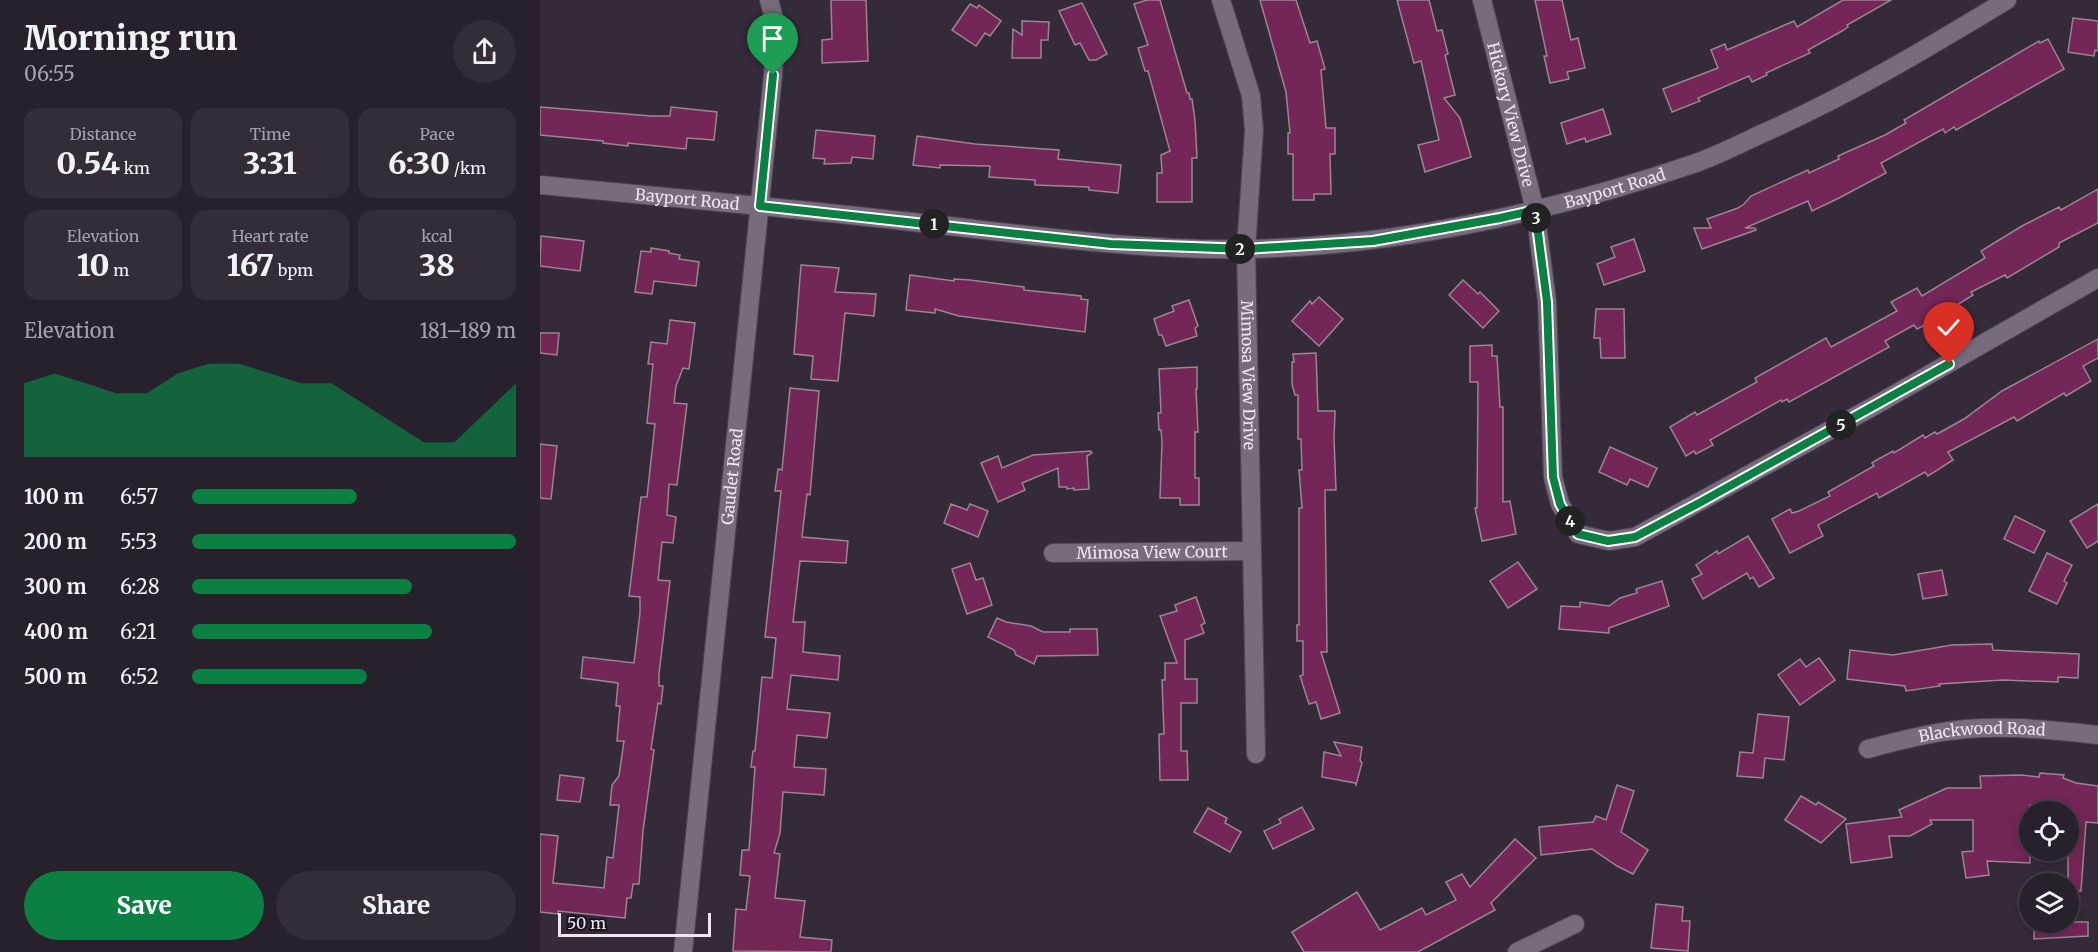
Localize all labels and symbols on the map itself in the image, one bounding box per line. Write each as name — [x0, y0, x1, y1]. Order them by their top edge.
pin — [747, 13, 798, 75]
street label: Hickory View Drive — [1483, 40, 1539, 189]
street label: Bayport Road — [1562, 164, 1668, 212]
street label: Bayport Road — [634, 184, 741, 214]
pin: 3 — [1521, 203, 1551, 233]
pin: 1 — [919, 209, 949, 239]
pin: 2 — [1225, 234, 1255, 264]
street label: Mimosa View Drive — [1237, 300, 1260, 450]
pin — [1923, 302, 1974, 364]
pin: 5 — [1826, 410, 1856, 440]
street label: Gaudet Road — [717, 427, 747, 526]
pin: 4 — [1555, 506, 1585, 536]
street label: Mimosa View Court — [1076, 541, 1228, 563]
street label: Blackwood Road — [1917, 718, 2047, 746]
scale bar — [558, 910, 711, 938]

